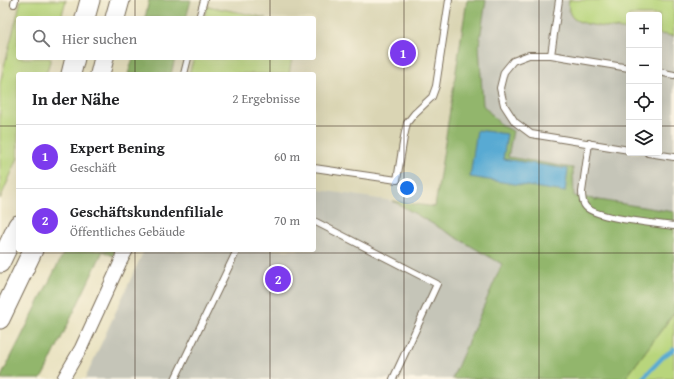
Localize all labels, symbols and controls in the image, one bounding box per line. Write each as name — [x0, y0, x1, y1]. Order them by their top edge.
map controls — [626, 12, 662, 156]
button: + — [626, 12, 662, 48]
search box — [16, 16, 316, 60]
icon: search — [30, 27, 52, 49]
text: Hier suchen — [62, 28, 137, 49]
pin: 1 — [390, 38, 416, 68]
button: − — [626, 48, 662, 84]
button: locate — [626, 84, 662, 120]
text: In der Nähe — [32, 86, 120, 111]
text: 2 Ergebnisse — [232, 89, 300, 108]
button: layers — [626, 120, 662, 156]
text: Expert Bening — [70, 137, 165, 158]
text: 1 — [42, 147, 48, 166]
text: 60 m — [274, 147, 300, 166]
text: Geschäft — [70, 158, 117, 177]
your location — [397, 178, 417, 198]
text: Geschäftskundenfiliale — [70, 201, 223, 222]
text: 2 — [42, 211, 48, 230]
text: 70 m — [274, 211, 300, 230]
text: Öffentliches Gebäude — [70, 222, 185, 241]
pin: 2 — [265, 264, 291, 294]

